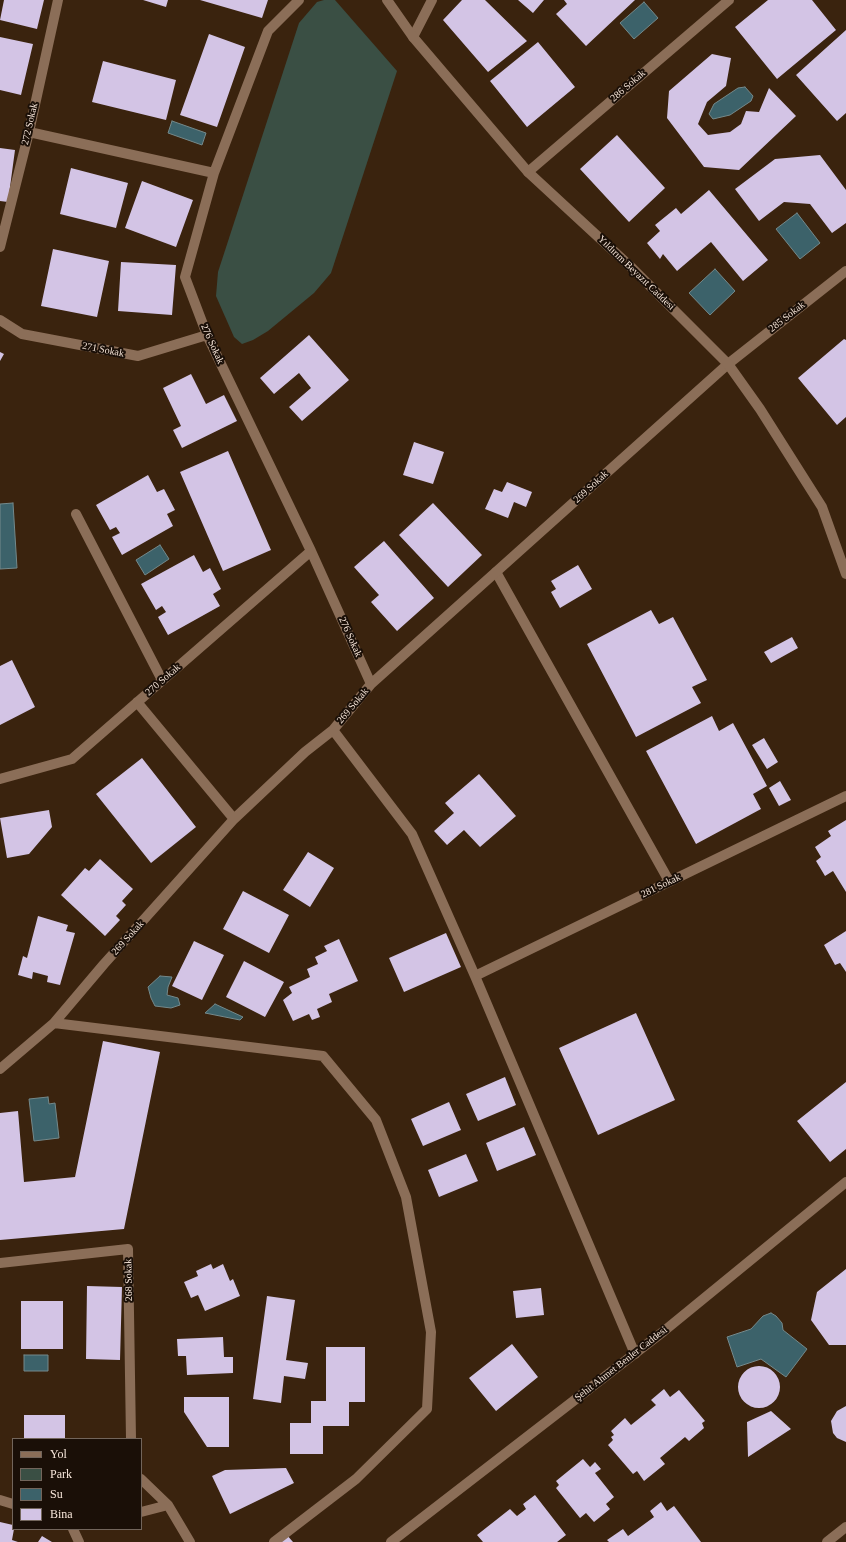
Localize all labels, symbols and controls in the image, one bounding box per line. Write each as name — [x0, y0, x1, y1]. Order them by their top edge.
street label: 286 Sokak — [608, 68, 648, 104]
street label: 272 Sokak — [19, 102, 41, 146]
street label: Yıldırım Beyazıt Caddesi — [595, 233, 677, 313]
street label: 285 Sokak — [767, 299, 807, 335]
street label: 276 Sokak — [198, 322, 226, 366]
street label: 271 Sokak — [81, 340, 125, 360]
street label: 269 Sokak — [571, 468, 611, 506]
street label: 276 Sokak — [336, 615, 364, 659]
street label: 270 Sokak — [143, 662, 183, 698]
street label: 269 Sokak — [335, 686, 371, 726]
street label: 281 Sokak — [639, 871, 683, 901]
street label: 269 Sokak — [109, 918, 147, 958]
street label: 268 Sokak — [123, 1259, 135, 1301]
street label: Şehit Ahmet Benler Caddesi — [572, 1324, 670, 1404]
legend — [12, 1438, 142, 1530]
text: Yol — [50, 1447, 67, 1461]
text: Park — [50, 1467, 72, 1481]
text: Su — [50, 1487, 63, 1501]
text: Bina — [50, 1507, 73, 1521]

